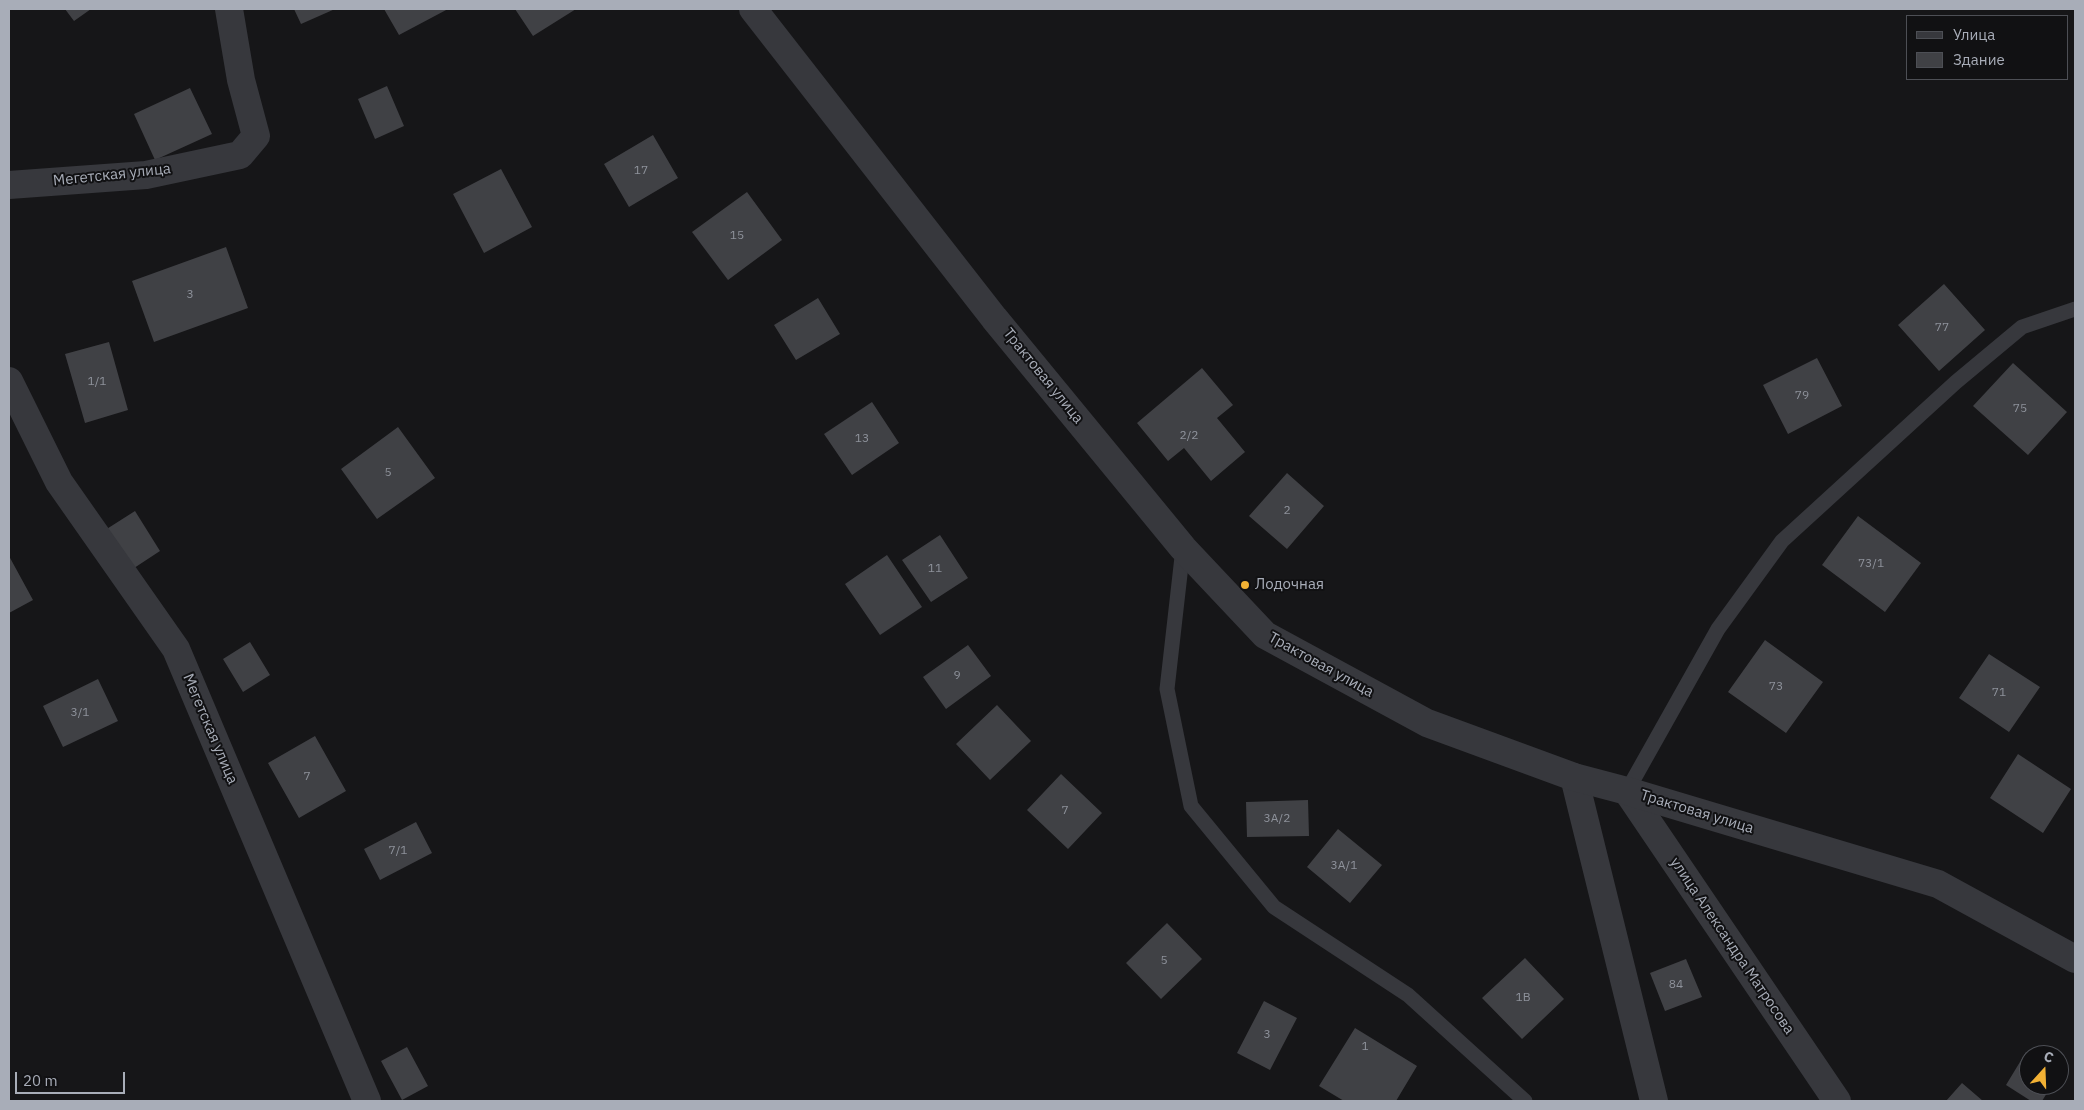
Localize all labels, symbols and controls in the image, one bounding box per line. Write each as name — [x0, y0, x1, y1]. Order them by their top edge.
legend — [1906, 15, 2069, 80]
text: Улица — [1953, 25, 1995, 44]
text: Здание — [1953, 50, 2005, 69]
street label: Мегетская улица — [52, 160, 172, 190]
house number: 17 — [634, 164, 648, 178]
house number: 15 — [730, 229, 744, 243]
house number: 3 — [186, 288, 194, 302]
house number: 77 — [1935, 321, 1949, 335]
street label: Трактовая улица — [999, 325, 1087, 427]
house number: 1/1 — [88, 375, 106, 389]
house number: 79 — [1795, 389, 1809, 403]
house number: 75 — [2013, 402, 2027, 416]
house number: 2/2 — [1180, 429, 1198, 443]
house number: 13 — [855, 432, 869, 446]
house number: 5 — [384, 466, 392, 480]
house number: 2 — [1283, 504, 1291, 518]
house number: 73/1 — [1858, 557, 1884, 571]
house number: 11 — [928, 562, 942, 576]
place label: Лодочная — [1255, 576, 1324, 594]
marker: Лодочная — [1239, 579, 1251, 591]
street label: Трактовая улица — [1265, 629, 1377, 701]
house number: 9 — [953, 669, 961, 683]
street label: Мегетская улица — [179, 671, 241, 787]
house number: 73 — [1769, 680, 1783, 694]
house number: 71 — [1992, 686, 2006, 700]
house number: 3/1 — [71, 706, 89, 720]
house number: 7 — [303, 770, 311, 784]
street label: Трактовая улица — [1638, 786, 1756, 838]
house number: 7 — [1061, 804, 1069, 818]
house number: 3А/2 — [1264, 812, 1290, 826]
house number: 7/1 — [389, 844, 407, 858]
street label: улица Александра Матросова — [1666, 854, 1798, 1038]
house number: 3А/1 — [1331, 859, 1357, 873]
house number: 5 — [1160, 954, 1168, 968]
house number: 84 — [1669, 978, 1683, 992]
house number: 1В — [1515, 991, 1531, 1005]
house number: 3 — [1263, 1028, 1271, 1042]
house number: 1 — [1361, 1040, 1369, 1054]
north arrow — [2019, 1045, 2069, 1095]
text: С — [2041, 1047, 2056, 1067]
scale bar — [18, 1062, 128, 1094]
text: 20 m — [23, 1071, 58, 1090]

